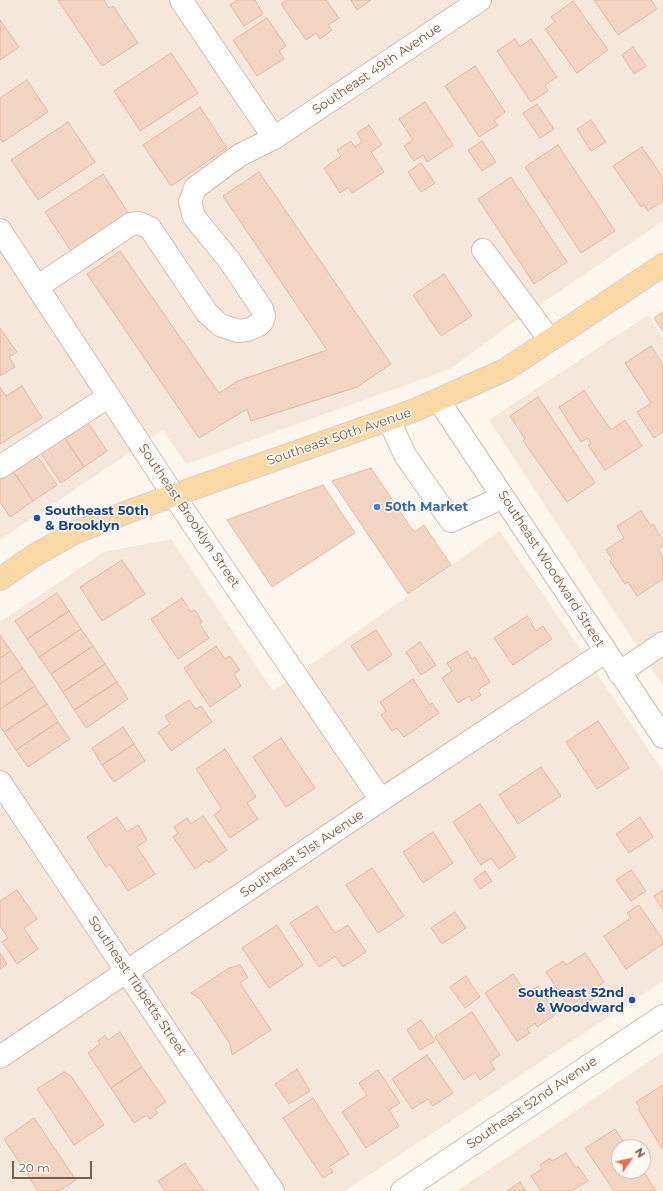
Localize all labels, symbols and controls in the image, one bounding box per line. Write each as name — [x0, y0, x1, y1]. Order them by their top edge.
street label: Southeast 49th Avenue — [309, 20, 445, 118]
street label: Southeast 50th Avenue — [265, 405, 413, 469]
street label: Southeast Brooklyn Street — [135, 441, 243, 591]
street label: Southeast Woodward Street — [494, 488, 608, 650]
place label: 50th Market — [385, 499, 468, 515]
marker: 50th Market — [372, 502, 382, 512]
place label: Southeast 50th & Brooklyn — [45, 503, 149, 534]
marker: Southeast 50th & Brooklyn — [32, 513, 42, 523]
street label: Southeast 51st Avenue — [237, 807, 367, 901]
street label: Southeast Tibbetts Street — [84, 913, 190, 1059]
place label: Southeast 52nd & Woodward — [518, 985, 624, 1016]
marker: Southeast 52nd & Woodward — [627, 995, 637, 1005]
street label: Southeast 52nd Avenue — [464, 1053, 600, 1153]
north arrow — [611, 1139, 651, 1179]
text: N — [632, 1145, 648, 1160]
scale bar — [14, 1153, 94, 1179]
text: 20 m — [19, 1160, 50, 1175]

